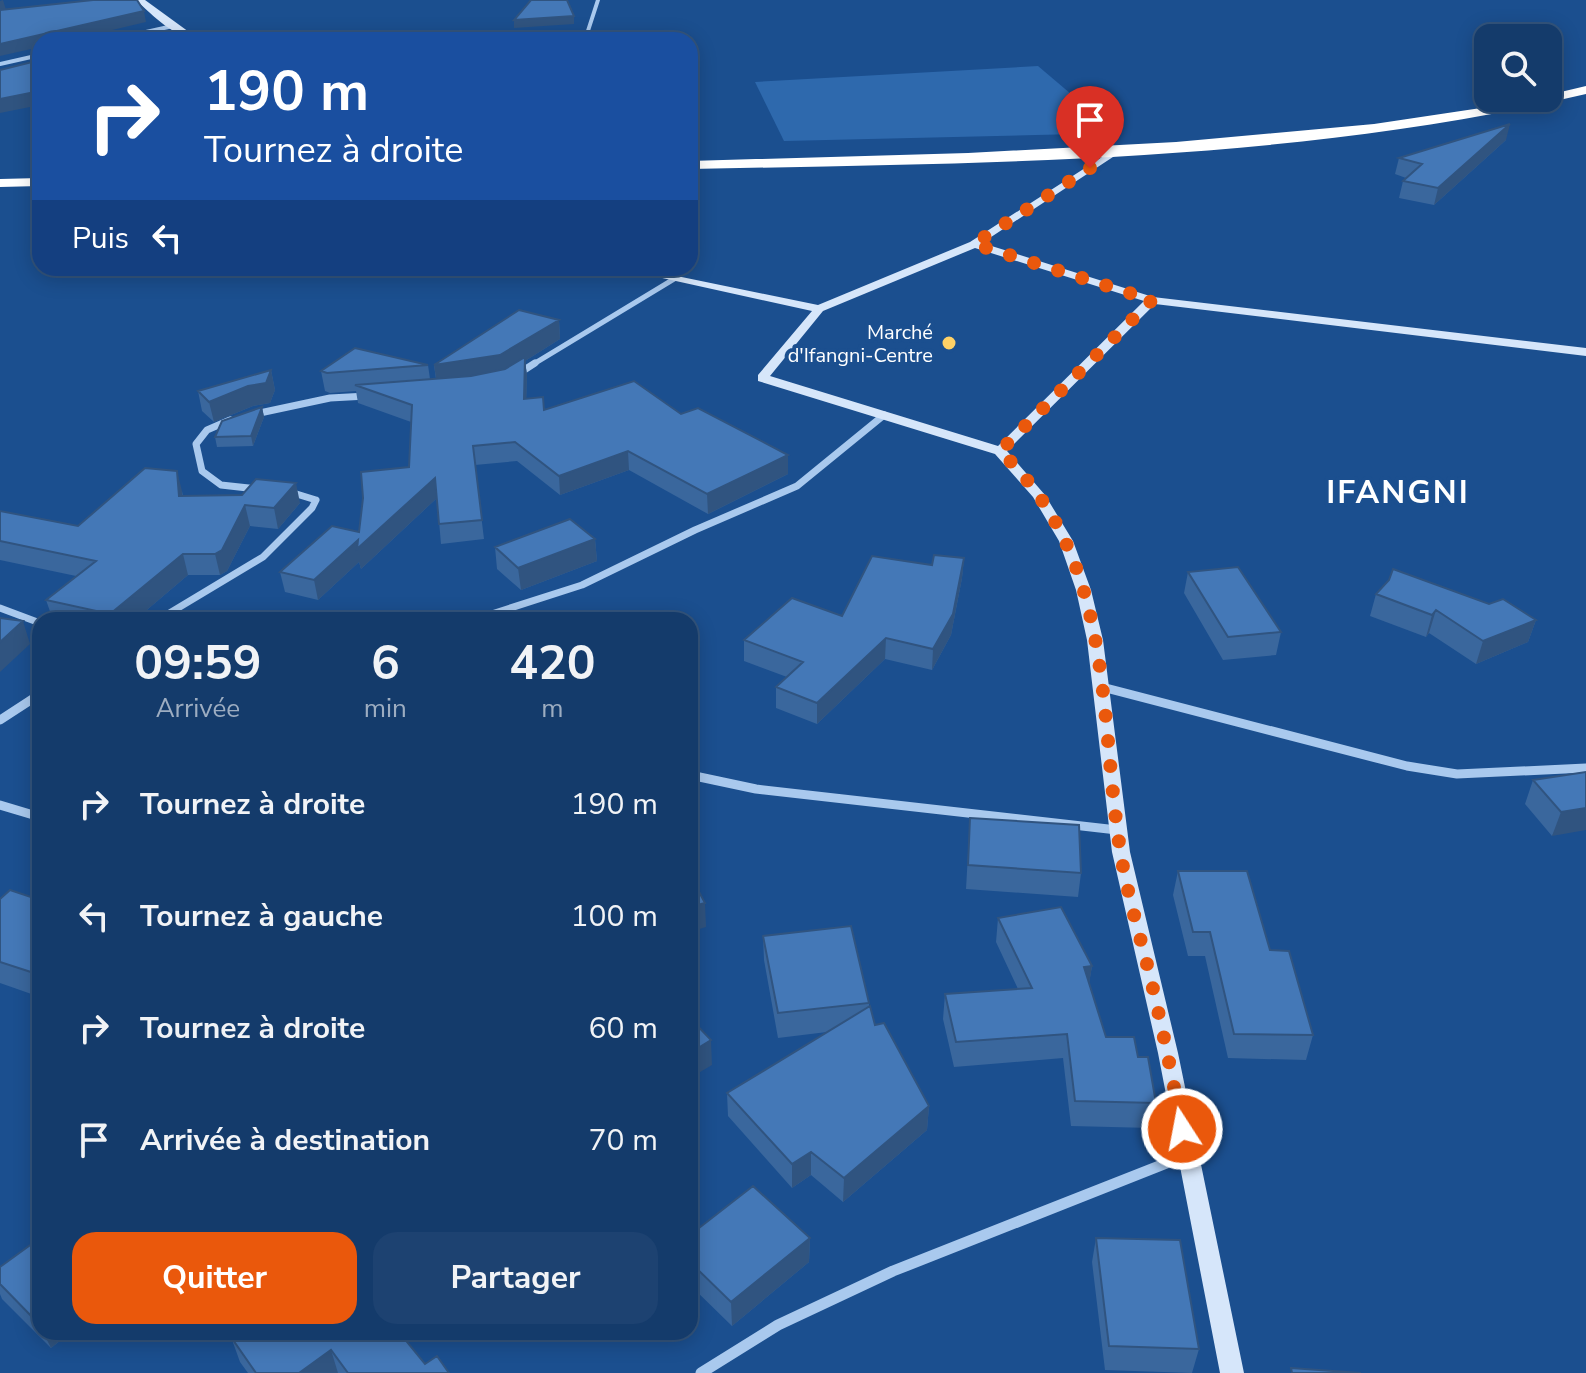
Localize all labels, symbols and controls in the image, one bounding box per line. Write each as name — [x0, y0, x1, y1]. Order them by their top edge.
map controls — [1474, 24, 1562, 112]
button: search — [1474, 24, 1562, 112]
text: 190 m — [204, 53, 369, 130]
icon: right — [72, 64, 176, 168]
pin — [1056, 86, 1124, 168]
icon: arrive — [1068, 98, 1112, 142]
text: Tournez à droite — [204, 126, 463, 175]
icon: left — [145, 216, 189, 260]
text: Puis — [72, 218, 129, 259]
place label: Marché d'Ifangni-Centre — [788, 319, 933, 369]
marker: Marché d'Ifangni-Centre — [940, 334, 958, 352]
district label: IFANGNI — [1326, 471, 1470, 514]
text: 09:59 — [134, 630, 261, 696]
text: 6 — [371, 630, 400, 696]
text: 420 — [509, 630, 596, 696]
text: Arrivée — [156, 691, 240, 726]
text: min — [364, 691, 407, 726]
text: m — [541, 691, 564, 726]
icon: right — [72, 782, 116, 826]
text: Tournez à droite — [140, 784, 365, 825]
text: 190 m — [571, 784, 658, 825]
icon: left — [72, 894, 116, 938]
text: Tournez à gauche — [140, 896, 383, 937]
text: 100 m — [571, 896, 658, 937]
icon: right — [72, 1006, 116, 1050]
text: Tournez à droite — [140, 1008, 365, 1049]
text: 60 m — [589, 1008, 658, 1049]
position arrow — [1140, 1087, 1224, 1171]
icon: arrive — [72, 1118, 116, 1162]
text: Arrivée à destination — [140, 1120, 430, 1161]
text: 70 m — [589, 1120, 658, 1161]
button: Quitter — [72, 1232, 357, 1324]
button: Partager — [373, 1232, 658, 1324]

